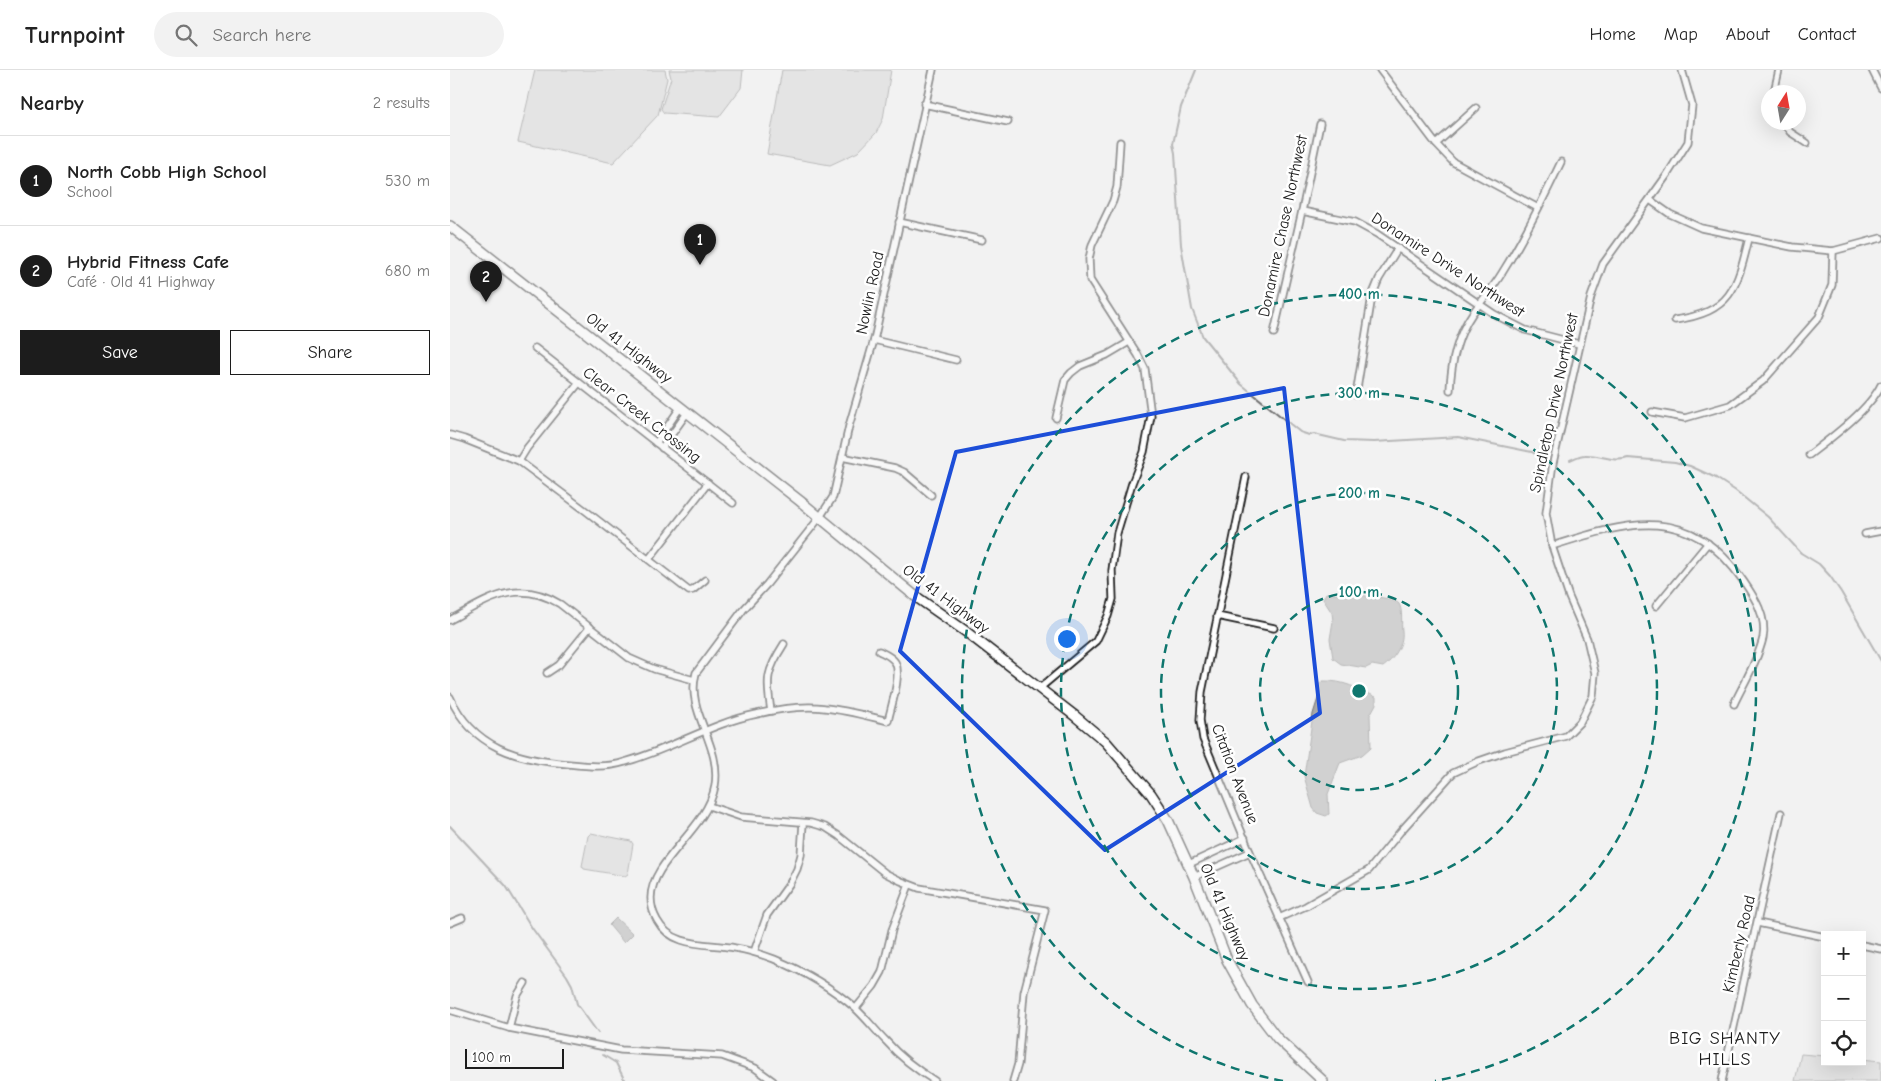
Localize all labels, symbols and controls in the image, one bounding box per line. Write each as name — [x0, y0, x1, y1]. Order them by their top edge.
search box — [154, 12, 504, 57]
text: Turnpoint — [25, 21, 124, 49]
icon: search — [172, 21, 200, 49]
text: Search here — [212, 24, 311, 46]
text: Home — [1589, 24, 1636, 45]
text: Map — [1664, 24, 1698, 45]
text: About — [1726, 24, 1770, 45]
text: Contact — [1798, 24, 1856, 45]
north arrow — [1761, 85, 1806, 130]
text: Nearby — [20, 91, 84, 115]
text: 2 results — [373, 94, 430, 112]
street label: Donamire Chase Northwest — [1255, 133, 1311, 319]
text: North Cobb High School — [67, 161, 267, 183]
text: 1 — [33, 172, 39, 190]
text: 530 m — [385, 172, 430, 190]
text: School — [67, 183, 113, 201]
street label: Donamire Drive Northwest — [1368, 209, 1528, 321]
pin: 1 — [684, 224, 716, 265]
street label: Nowlin Road — [852, 250, 888, 336]
text: Hybrid Fitness Cafe — [67, 251, 229, 273]
pin: 2 — [470, 261, 502, 302]
text: 2 — [32, 262, 40, 280]
text: 680 m — [385, 262, 430, 280]
text: Café · Old 41 Highway — [67, 273, 215, 291]
text: 400 m — [1338, 285, 1380, 303]
street label: Old 41 Highway — [582, 309, 676, 388]
street label: Spindletop Drive Northwest — [1526, 311, 1582, 494]
button: Save — [20, 330, 220, 375]
button: Share — [230, 330, 430, 375]
street label: Clear Creek Crossing — [579, 363, 705, 467]
text: 300 m — [1338, 384, 1380, 402]
text: 200 m — [1338, 484, 1380, 502]
street label: Old 41 Highway — [899, 561, 994, 638]
text: 100 m — [1339, 583, 1379, 601]
your location — [1054, 626, 1080, 652]
centre of rings — [1350, 682, 1368, 700]
street label: Citation Avenue — [1208, 722, 1262, 826]
street label: Old 41 Highway — [1196, 861, 1254, 964]
street label: Kimberly Road — [1719, 894, 1759, 994]
map controls — [1821, 931, 1866, 1066]
button: + — [1821, 931, 1866, 976]
button: − — [1821, 976, 1866, 1021]
button: locate — [1821, 1021, 1866, 1066]
district label: BIG SHANTY HILLS — [1669, 1028, 1781, 1070]
scale bar — [465, 1046, 564, 1069]
text: 100 m — [472, 1049, 511, 1066]

